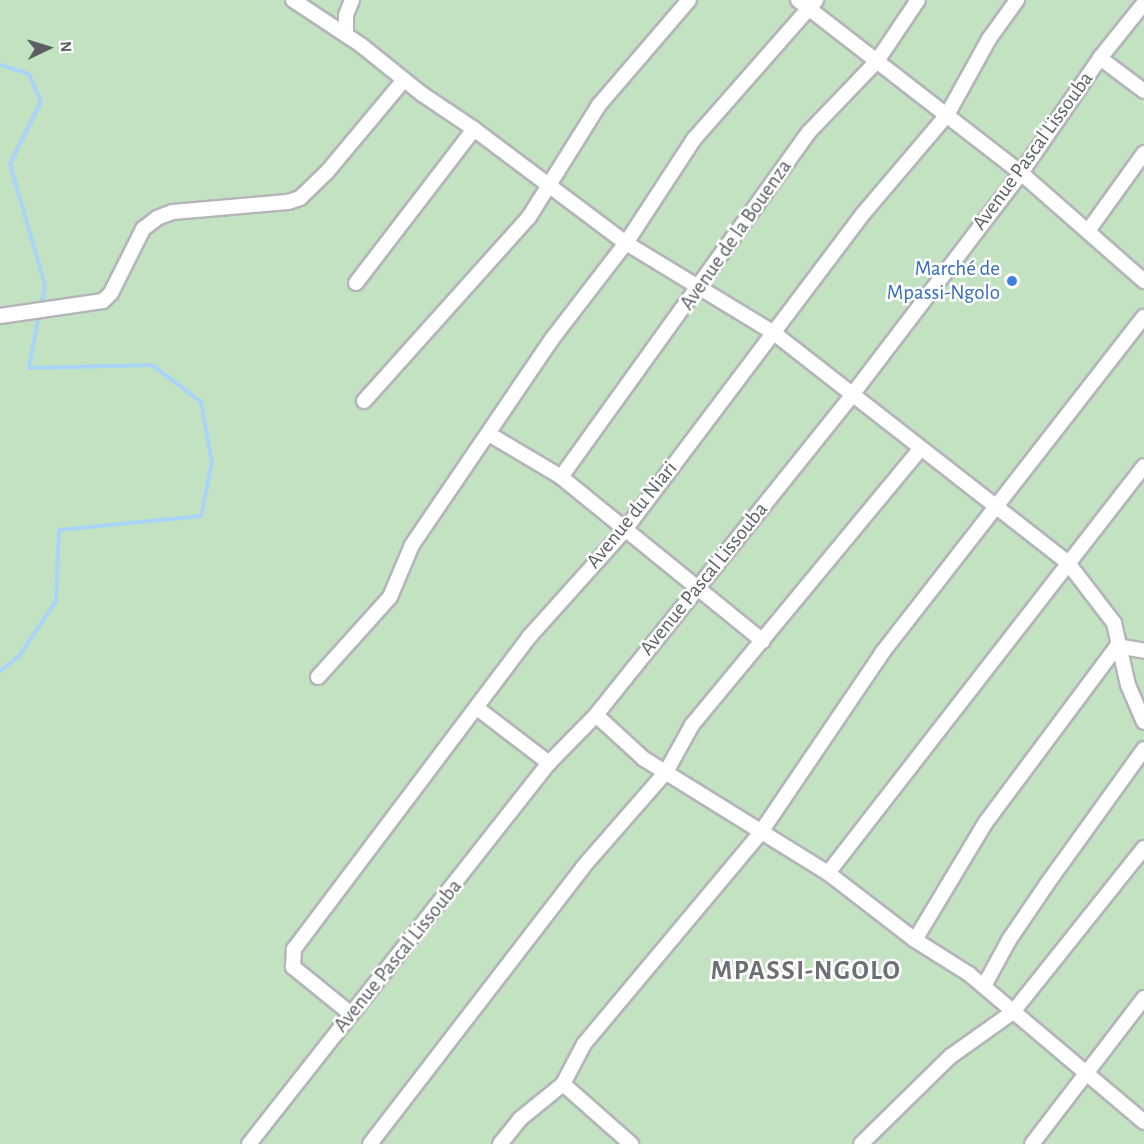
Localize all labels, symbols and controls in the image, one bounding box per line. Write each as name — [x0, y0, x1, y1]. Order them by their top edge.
north arrow — [18, 18, 78, 78]
text: N — [58, 41, 74, 53]
street label: Avenue Pascal Lissouba — [967, 67, 1099, 235]
street label: Avenue de la Bouenza — [675, 155, 797, 315]
place label: Marché de Mpassi-Ngolo — [887, 256, 1000, 306]
marker: Marché de Mpassi-Ngolo — [1005, 274, 1019, 288]
street label: Avenue du Niari — [581, 456, 683, 574]
street label: Avenue Pascal Lissouba — [635, 497, 773, 661]
street label: Avenue Pascal Lissouba — [329, 874, 467, 1038]
district label: MPASSI-NGOLO — [711, 955, 901, 987]

